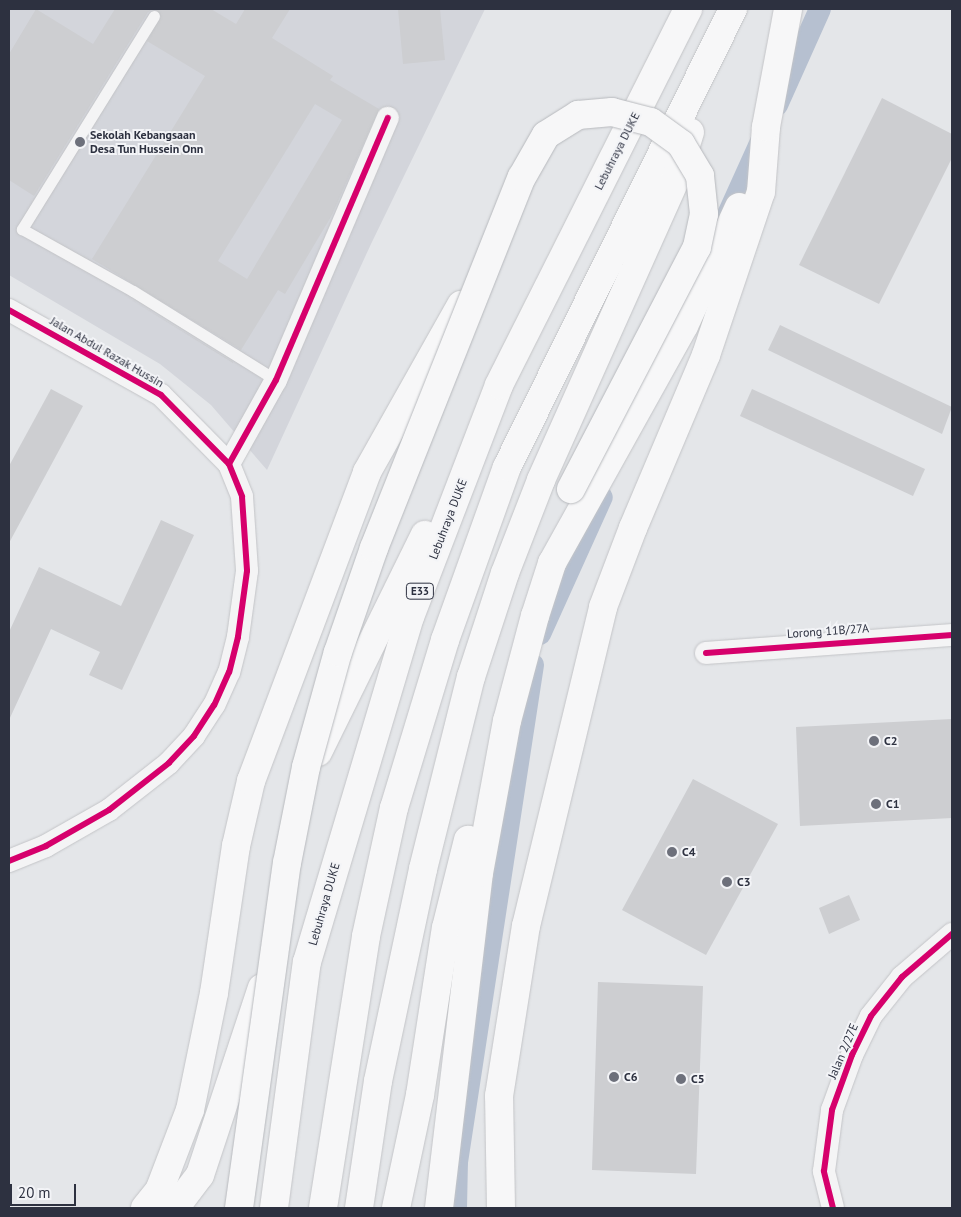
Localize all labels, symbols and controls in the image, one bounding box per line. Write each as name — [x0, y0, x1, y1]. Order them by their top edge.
street label: Lebuhraya DUKE — [591, 110, 643, 192]
place label: Sekolah Kebangsaan Desa Tun Hussein Onn — [90, 128, 204, 156]
marker: Sekolah Kebangsaan Desa Tun Hussein Onn — [74, 136, 86, 148]
street label: Jalan Abdul Razak Hussin — [47, 313, 167, 391]
street label: Lebuhraya DUKE — [426, 477, 470, 561]
road number: E33 — [405, 582, 435, 600]
street label: Lorong 11B/27A — [786, 621, 870, 641]
place label: C2 — [884, 734, 898, 748]
marker: C2 — [868, 735, 880, 747]
place label: C1 — [886, 797, 900, 811]
marker: C1 — [870, 798, 882, 810]
place label: C4 — [682, 845, 696, 859]
marker: C4 — [666, 846, 678, 858]
street label: Lebuhraya DUKE — [305, 861, 343, 947]
place label: C3 — [737, 875, 751, 889]
marker: C3 — [721, 876, 733, 888]
street label: Jalan 2/27E — [825, 1021, 861, 1081]
place label: C6 — [624, 1070, 638, 1084]
marker: C6 — [608, 1071, 620, 1083]
place label: C5 — [691, 1072, 705, 1086]
marker: C5 — [675, 1073, 687, 1085]
scale bar — [12, 1174, 79, 1206]
text: 20 m — [18, 1183, 51, 1202]

